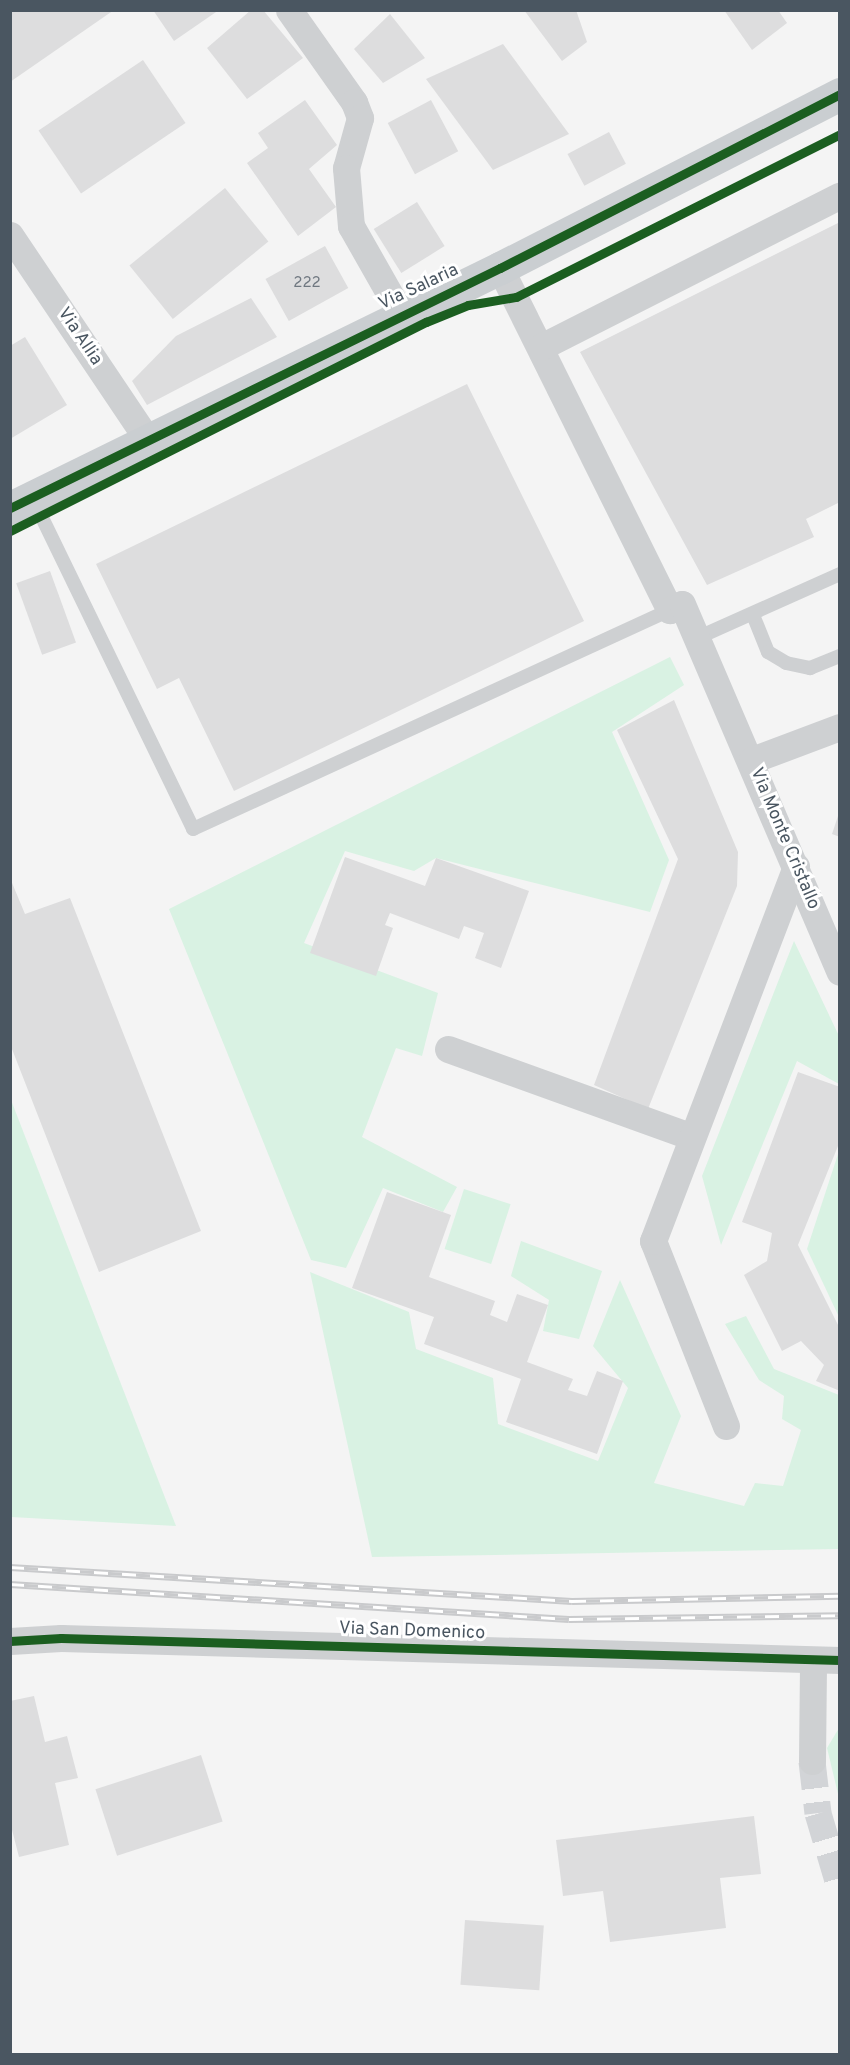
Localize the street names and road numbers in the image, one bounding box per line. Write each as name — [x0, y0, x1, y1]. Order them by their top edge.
street label: Via Salaria — [376, 260, 462, 316]
street label: Via Allia — [52, 304, 106, 370]
street label: Via Monte Cristallo — [744, 765, 824, 913]
street label: Via San Domenico — [339, 1619, 485, 1645]

